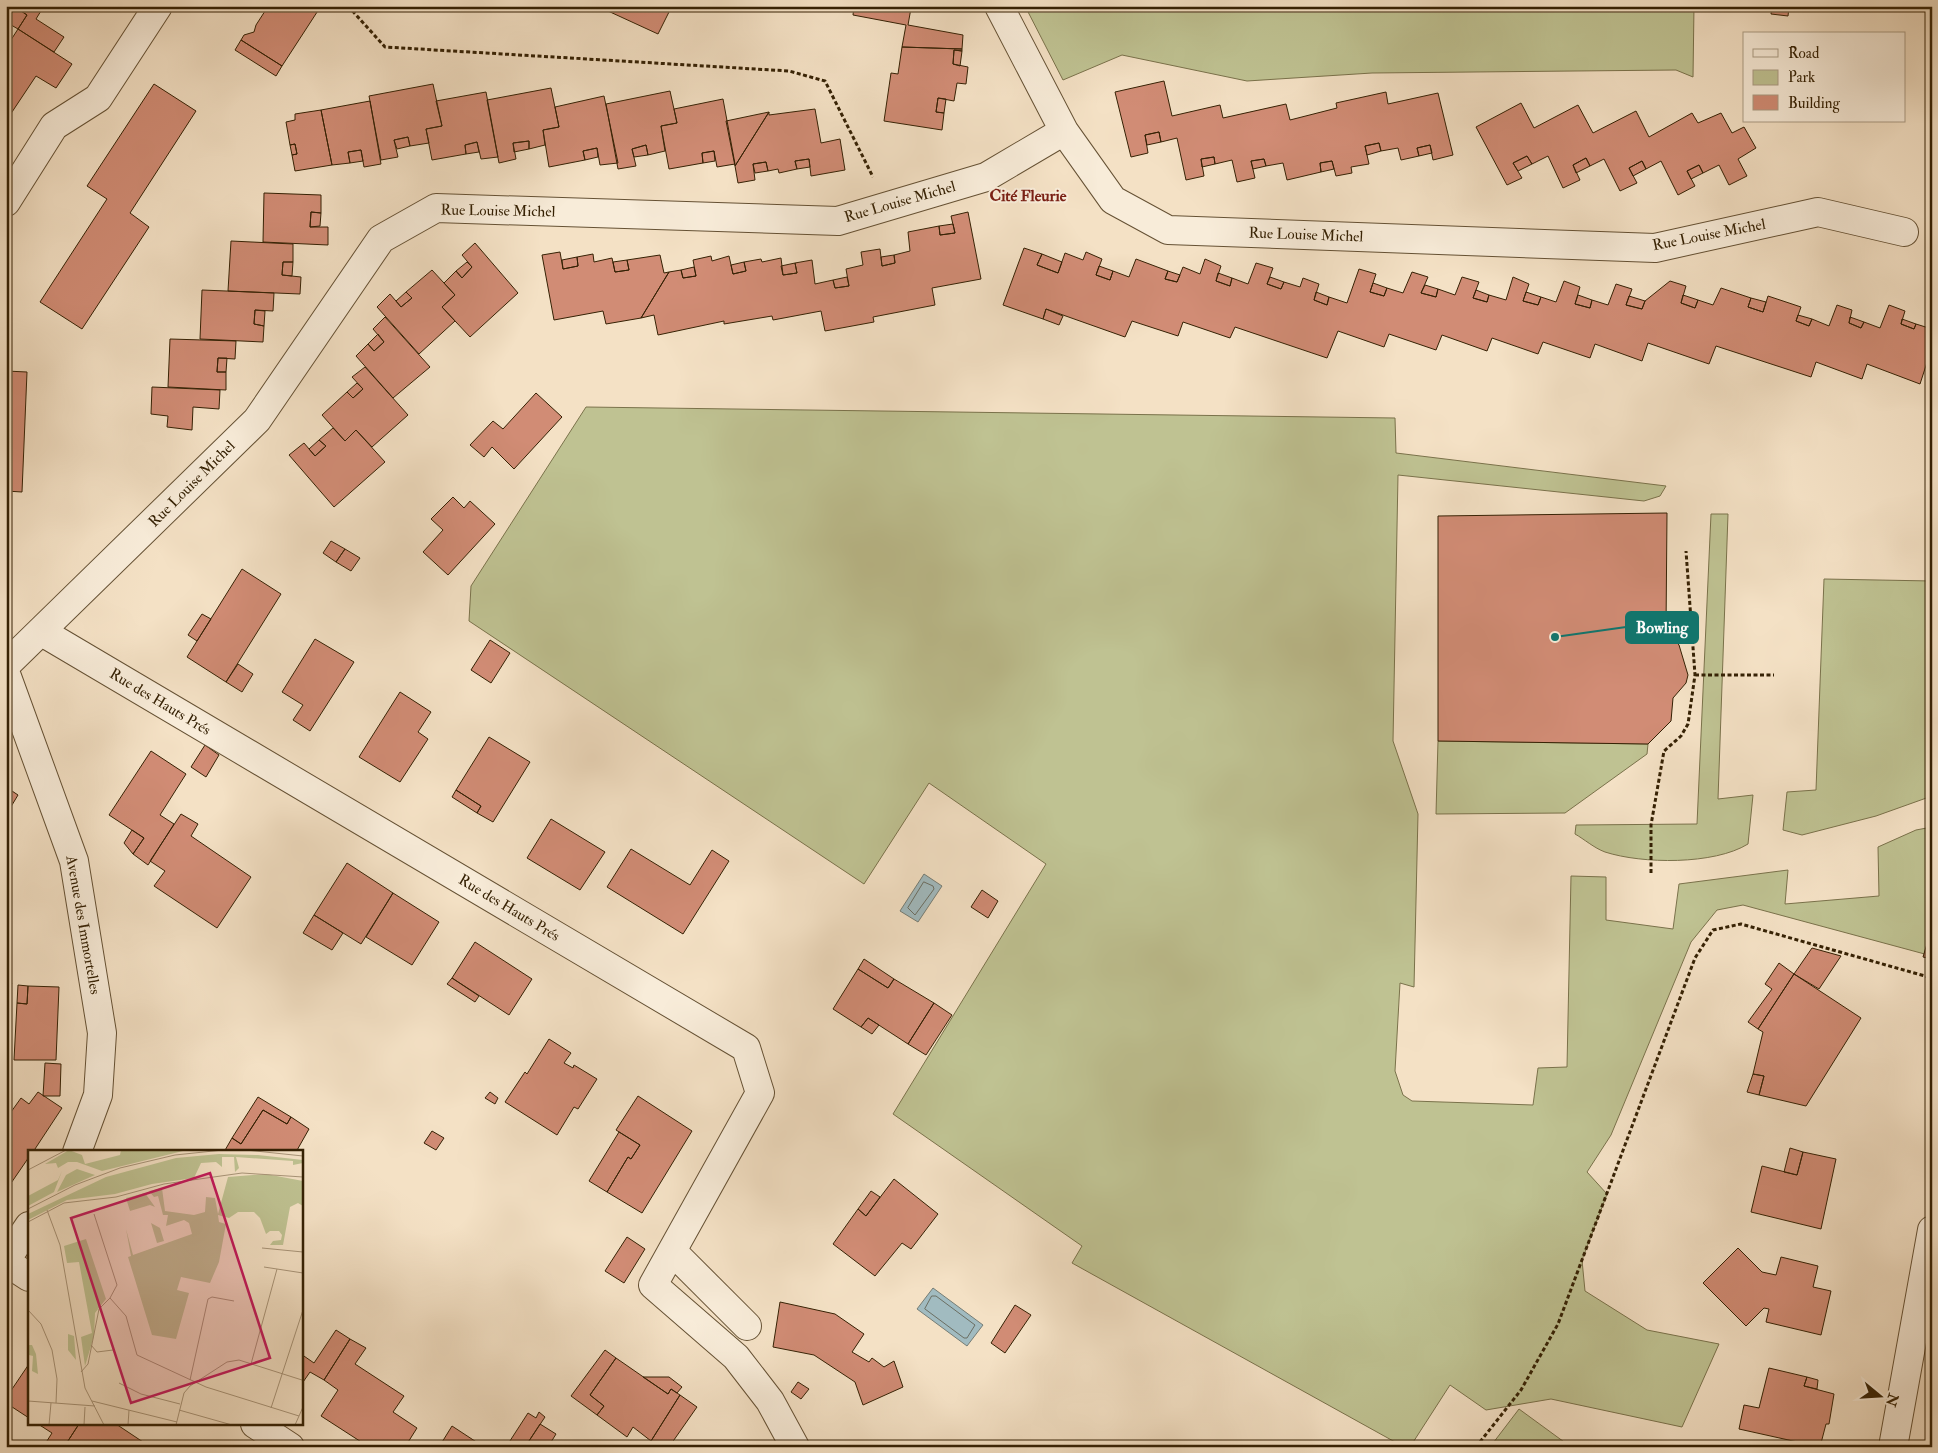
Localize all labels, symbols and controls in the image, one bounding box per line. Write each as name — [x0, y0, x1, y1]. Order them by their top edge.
legend — [1743, 32, 1906, 122]
text: Road — [1788, 44, 1820, 63]
text: Park — [1788, 68, 1815, 87]
text: Building — [1788, 94, 1840, 113]
street label: Rue Louise Michel — [842, 177, 958, 227]
district label: Cité Fleurie — [990, 186, 1067, 206]
street label: Rue Louise Michel — [440, 201, 556, 222]
street label: Rue Louise Michel — [1651, 215, 1767, 255]
street label: Rue Louise Michel — [1248, 224, 1364, 247]
street label: Rue Louise Michel — [145, 437, 239, 531]
callout: Bowling — [1626, 612, 1698, 643]
text: Bowling — [1636, 618, 1689, 639]
street label: Rue des Hauts Prés — [106, 664, 214, 740]
street label: Avenue des Immortelles — [61, 853, 105, 996]
street label: Rue des Hauts Prés — [455, 870, 563, 946]
inset map — [28, 1150, 302, 1426]
north arrow — [1856, 1370, 1906, 1420]
text: N — [1882, 1390, 1902, 1409]

